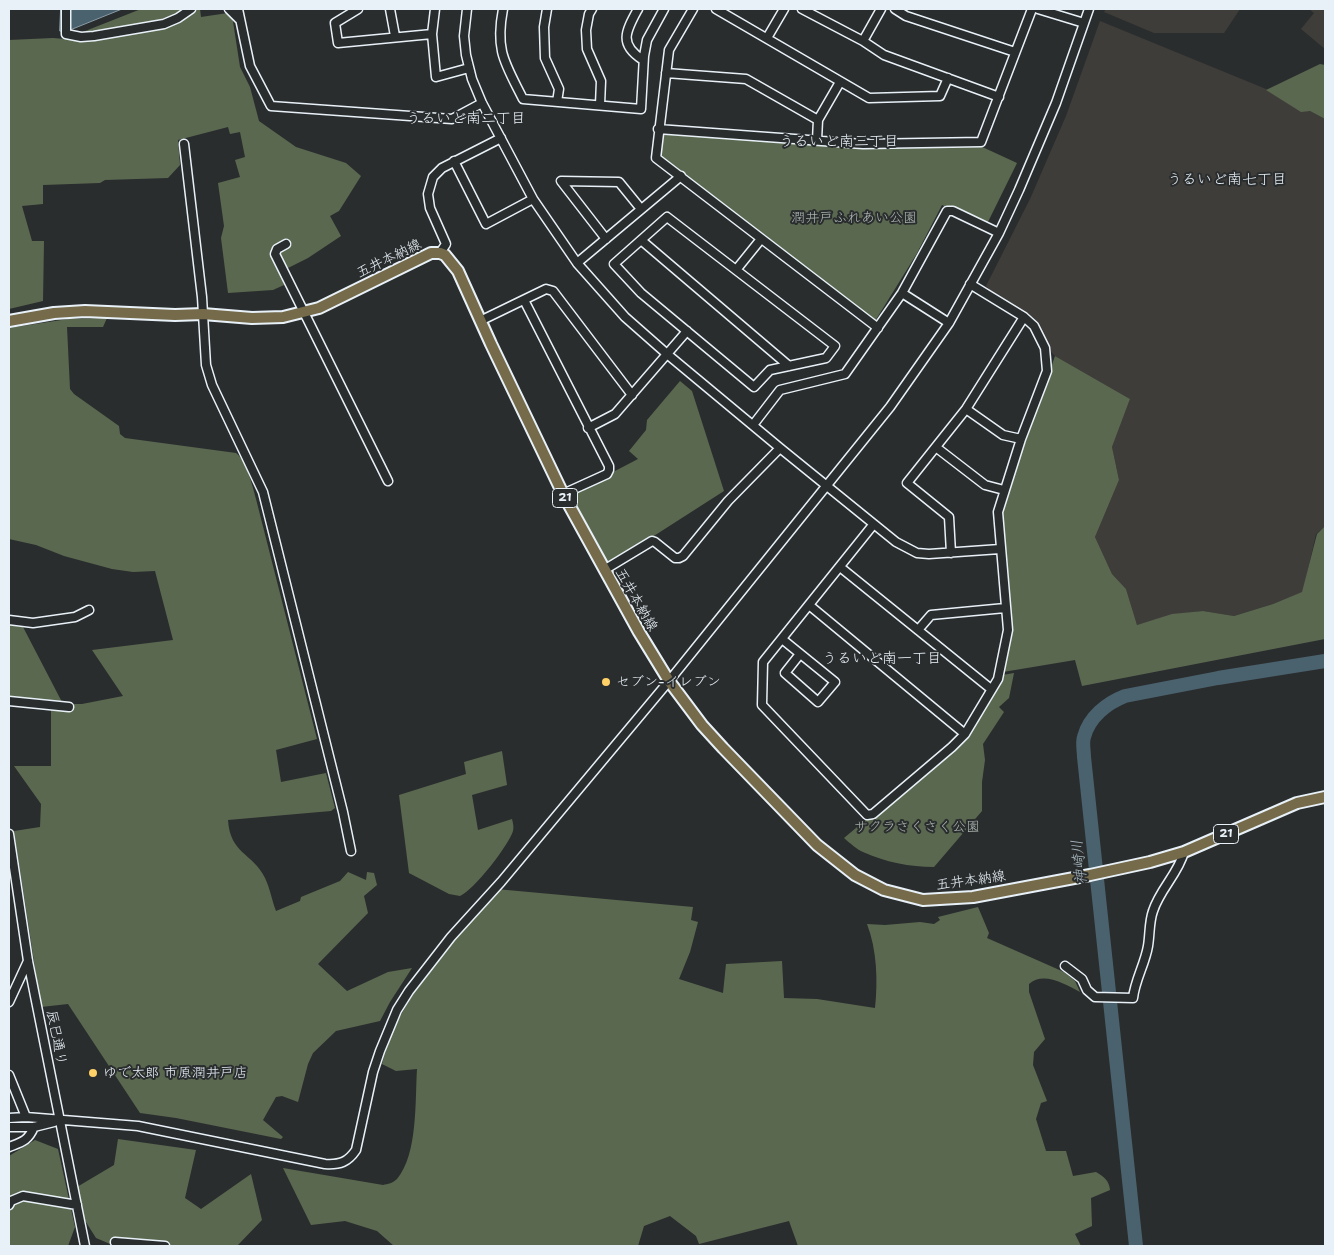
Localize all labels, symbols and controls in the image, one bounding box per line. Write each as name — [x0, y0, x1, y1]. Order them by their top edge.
district label: うるいど南二丁目 — [406, 110, 526, 128]
district label: うるいど南三丁目 — [779, 133, 899, 151]
district label: うるいど南七丁目 — [1167, 171, 1287, 189]
park label: 潤井戸ふれあい公園 — [791, 210, 917, 226]
street label: 五井本納線 — [354, 236, 424, 282]
road number: 21 — [552, 488, 578, 508]
street label: 五井本納線 — [611, 565, 661, 635]
district label: うるいど南一丁目 — [822, 650, 942, 668]
place label: セブン-イレブン — [616, 674, 721, 690]
marker: セブン-イレブン — [600, 676, 612, 688]
park label: サクラさくさく公園 — [854, 819, 980, 835]
road number: 21 — [1214, 824, 1238, 844]
water label: 神崎川 — [1069, 839, 1091, 885]
street label: 五井本納線 — [935, 868, 1007, 894]
street label: 辰巳通り — [42, 1009, 70, 1067]
place label: ゆで太郎 市原潤井戸店 — [103, 1065, 248, 1081]
marker: ゆで太郎 市原潤井戸店 — [87, 1067, 99, 1079]

